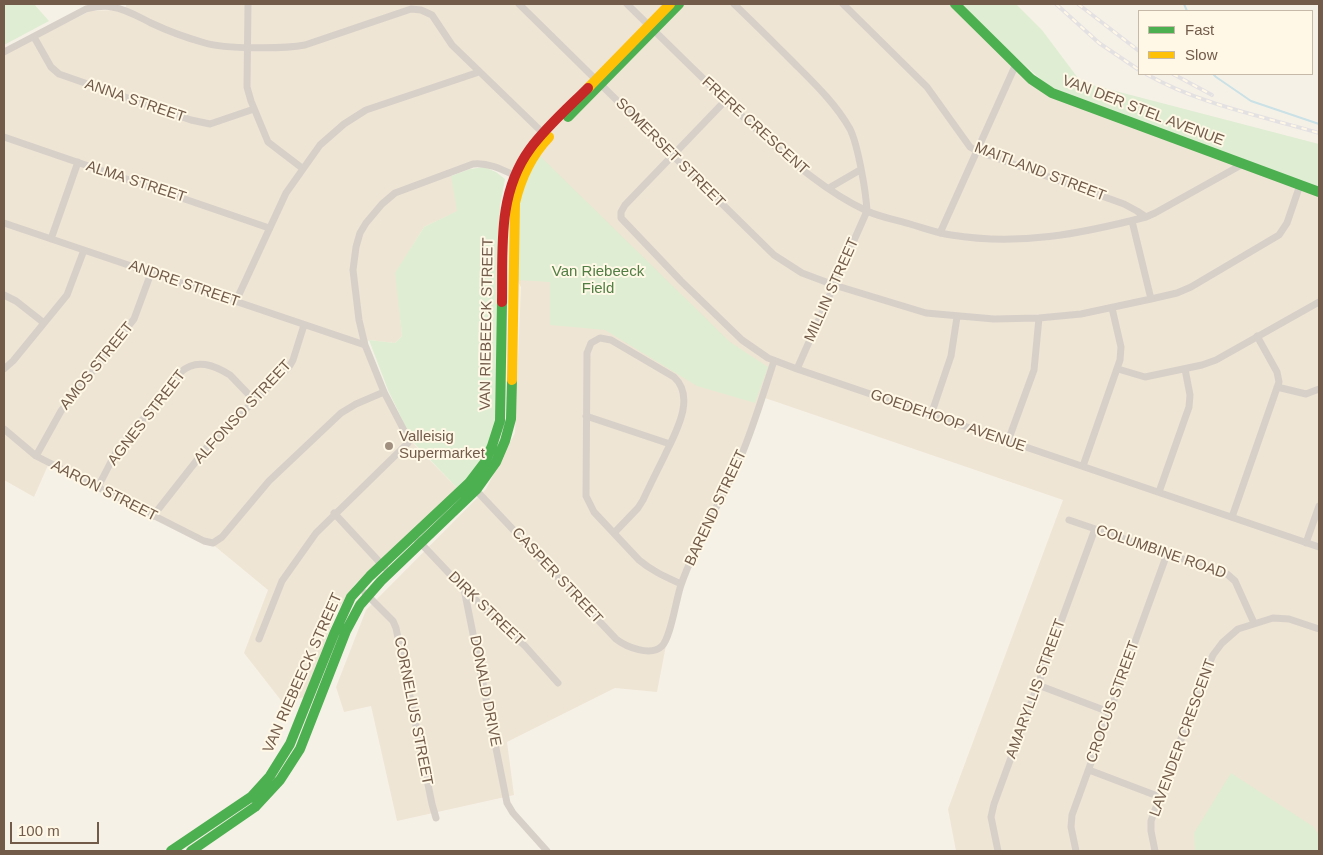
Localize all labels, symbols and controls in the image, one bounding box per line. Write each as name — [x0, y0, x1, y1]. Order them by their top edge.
legend — [1138, 10, 1313, 75]
text: Fast — [1185, 21, 1214, 38]
text: Slow — [1185, 46, 1218, 63]
street label: VAN DER STEL AVENUE — [1059, 72, 1227, 150]
street label: FRERE CRESCENT — [698, 73, 812, 179]
street label: ANNA STREET — [82, 75, 188, 127]
street label: SOMERSET STREET — [611, 94, 729, 212]
street label: MAITLAND STREET — [972, 139, 1108, 205]
street label: ALMA STREET — [84, 157, 188, 207]
street label: MILLIN STREET — [801, 235, 863, 345]
street label: VAN RIEBEECK STREET — [476, 237, 498, 411]
street label: ANDRE STREET — [126, 257, 242, 311]
park label: Van Riebeeck Field — [552, 263, 644, 298]
street label: AMOS STREET — [56, 319, 138, 413]
street label: ALFONSO STREET — [190, 356, 296, 468]
street label: AGNES STREET — [104, 367, 190, 469]
street label: GOEDEHOOP AVENUE — [868, 386, 1028, 456]
place label: Valleisig Supermarket — [399, 428, 485, 463]
marker: Valleisig Supermarket — [383, 440, 395, 452]
street label: BAREND STREET — [681, 447, 751, 569]
street label: AARON STREET — [48, 456, 160, 526]
street label: COLUMBINE ROAD — [1093, 521, 1229, 583]
street label: CASPER STREET — [508, 524, 606, 628]
street label: DIRK STREET — [444, 568, 528, 650]
street label: VAN RIEBEECK STREET — [260, 590, 346, 756]
street label: AMARYLLIS STREET — [1002, 617, 1070, 761]
street label: DONALD DRIVE — [465, 634, 505, 748]
street label: CORNELIUS STREET — [390, 635, 436, 787]
street label: CROCUS STREET — [1083, 639, 1143, 765]
street label: LAVENDER CRESCENT — [1146, 657, 1220, 819]
scale bar — [12, 812, 101, 844]
text: 100 m — [18, 822, 60, 839]

